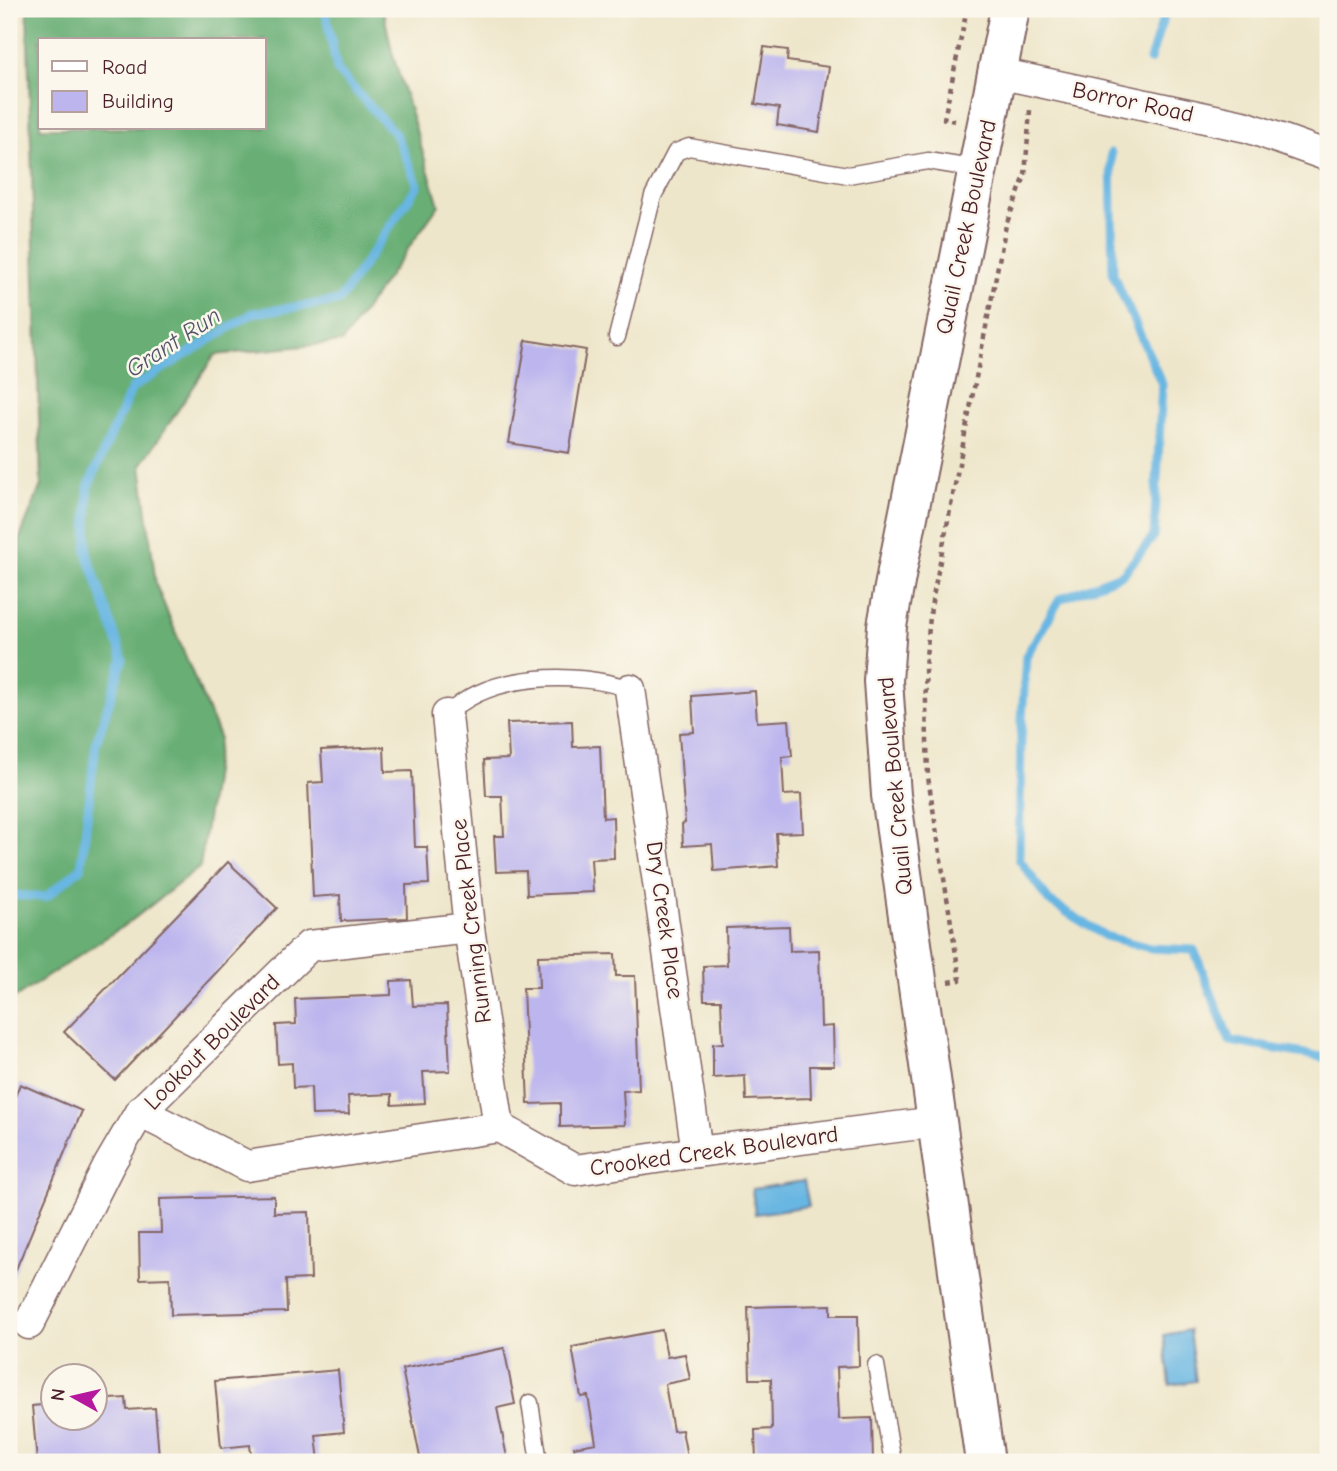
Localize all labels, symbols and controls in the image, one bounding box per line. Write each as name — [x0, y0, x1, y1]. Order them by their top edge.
legend — [38, 38, 266, 130]
text: Road — [102, 55, 147, 79]
street label: Borror Road — [1070, 76, 1196, 128]
text: Building — [102, 89, 174, 113]
street label: Quail Creek Boulevard — [930, 117, 1002, 337]
water label: Grant Run — [120, 301, 226, 383]
street label: Quail Creek Boulevard — [872, 676, 918, 896]
street label: Running Creek Place — [445, 817, 497, 1025]
street label: Dry Creek Place — [641, 840, 689, 1000]
street label: Lookout Boulevard — [139, 969, 285, 1115]
street label: Crooked Creek Boulevard — [588, 1120, 840, 1182]
north arrow — [38, 1362, 108, 1432]
text: N — [46, 1387, 70, 1402]

